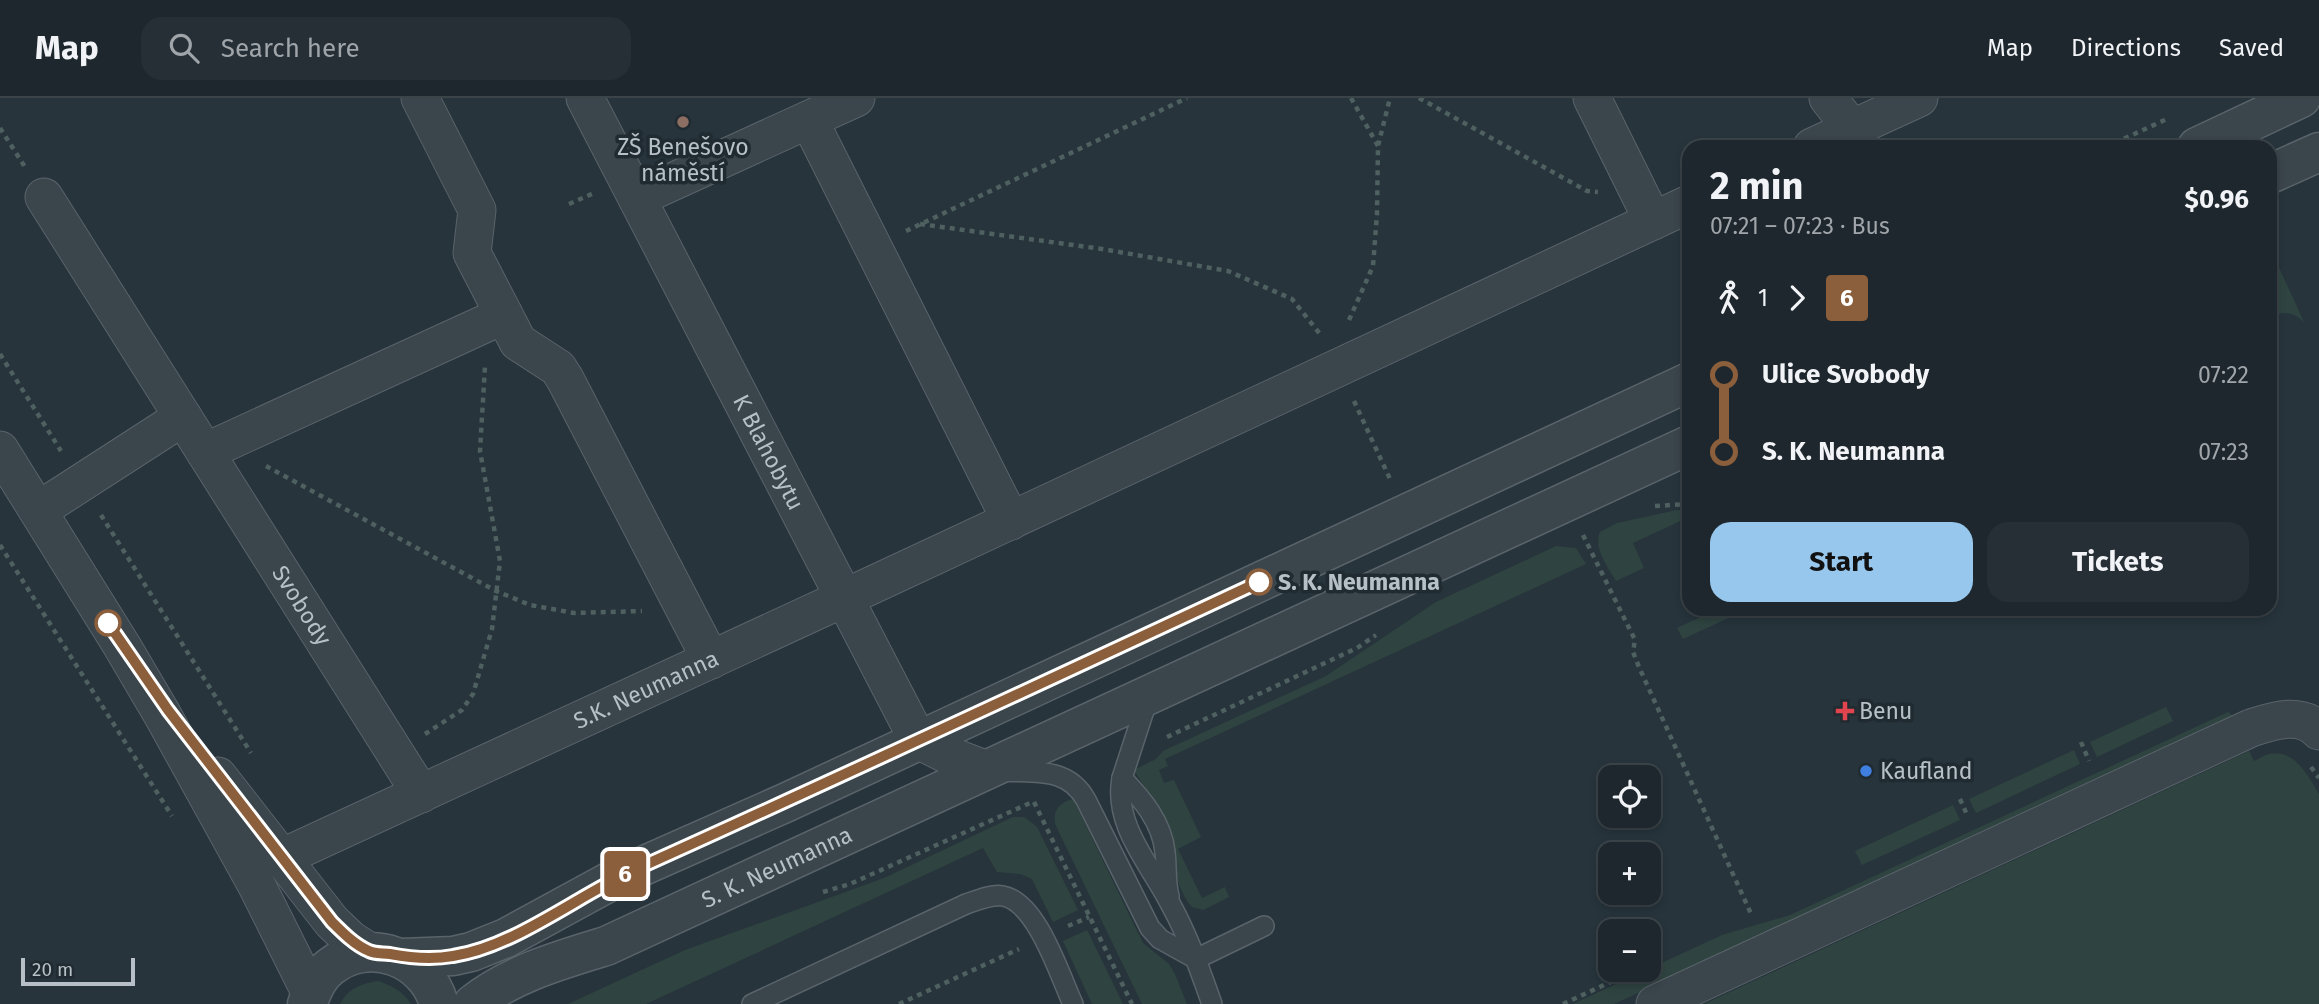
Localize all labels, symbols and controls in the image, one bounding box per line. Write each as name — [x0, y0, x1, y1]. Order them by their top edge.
search box — [141, 17, 631, 80]
text: Map — [35, 28, 99, 68]
icon: search — [165, 29, 203, 67]
text: Search here — [221, 33, 360, 64]
text: Map — [1987, 34, 2033, 62]
text: Directions — [2071, 34, 2181, 62]
text: Saved — [2219, 34, 2284, 62]
marker: ZŠ Benešovo náměstí — [675, 114, 691, 130]
place label: ZŠ Benešovo náměstí — [617, 132, 749, 187]
text: 2 min — [1710, 163, 1803, 209]
text: $0.96 — [2185, 184, 2249, 215]
text: 07:21 – 07:23 · Bus — [1710, 212, 1890, 240]
icon: walk — [1710, 279, 1748, 317]
icon: forward — [1778, 279, 1816, 317]
text: 1 — [1758, 284, 1768, 312]
text: 6 — [1840, 284, 1854, 312]
text: Ulice Svobody — [1762, 359, 1929, 390]
text: 07:22 — [2198, 361, 2249, 389]
street label: K Blahobytu — [727, 390, 810, 515]
text: S. K. Neumanna — [1762, 436, 1945, 467]
text: 07:23 — [2198, 438, 2249, 466]
button: Start — [1710, 522, 1973, 602]
button: Tickets — [1987, 522, 2249, 602]
street label: Svobody — [266, 560, 338, 651]
place label: S. K. Neumanna — [1278, 568, 1440, 596]
marker: S. K. Neumanna — [1246, 569, 1272, 595]
unlabelled marker — [95, 610, 121, 636]
street label: S.K. Neumanna — [569, 644, 723, 735]
place label: Benu — [1859, 697, 1912, 725]
marker: Benu — [1837, 703, 1853, 719]
place label: Kaufland — [1880, 757, 1973, 785]
marker: Kaufland — [1858, 763, 1874, 779]
map controls — [1598, 765, 1661, 982]
button: locate — [1598, 765, 1661, 828]
street label: S. K. Neumanna — [697, 820, 856, 914]
button: + — [1598, 842, 1661, 905]
line badge: 6 — [602, 851, 648, 897]
text: 6 — [618, 860, 632, 888]
button: − — [1598, 919, 1661, 982]
scale bar — [21, 955, 135, 987]
text: 20 m — [32, 958, 73, 981]

